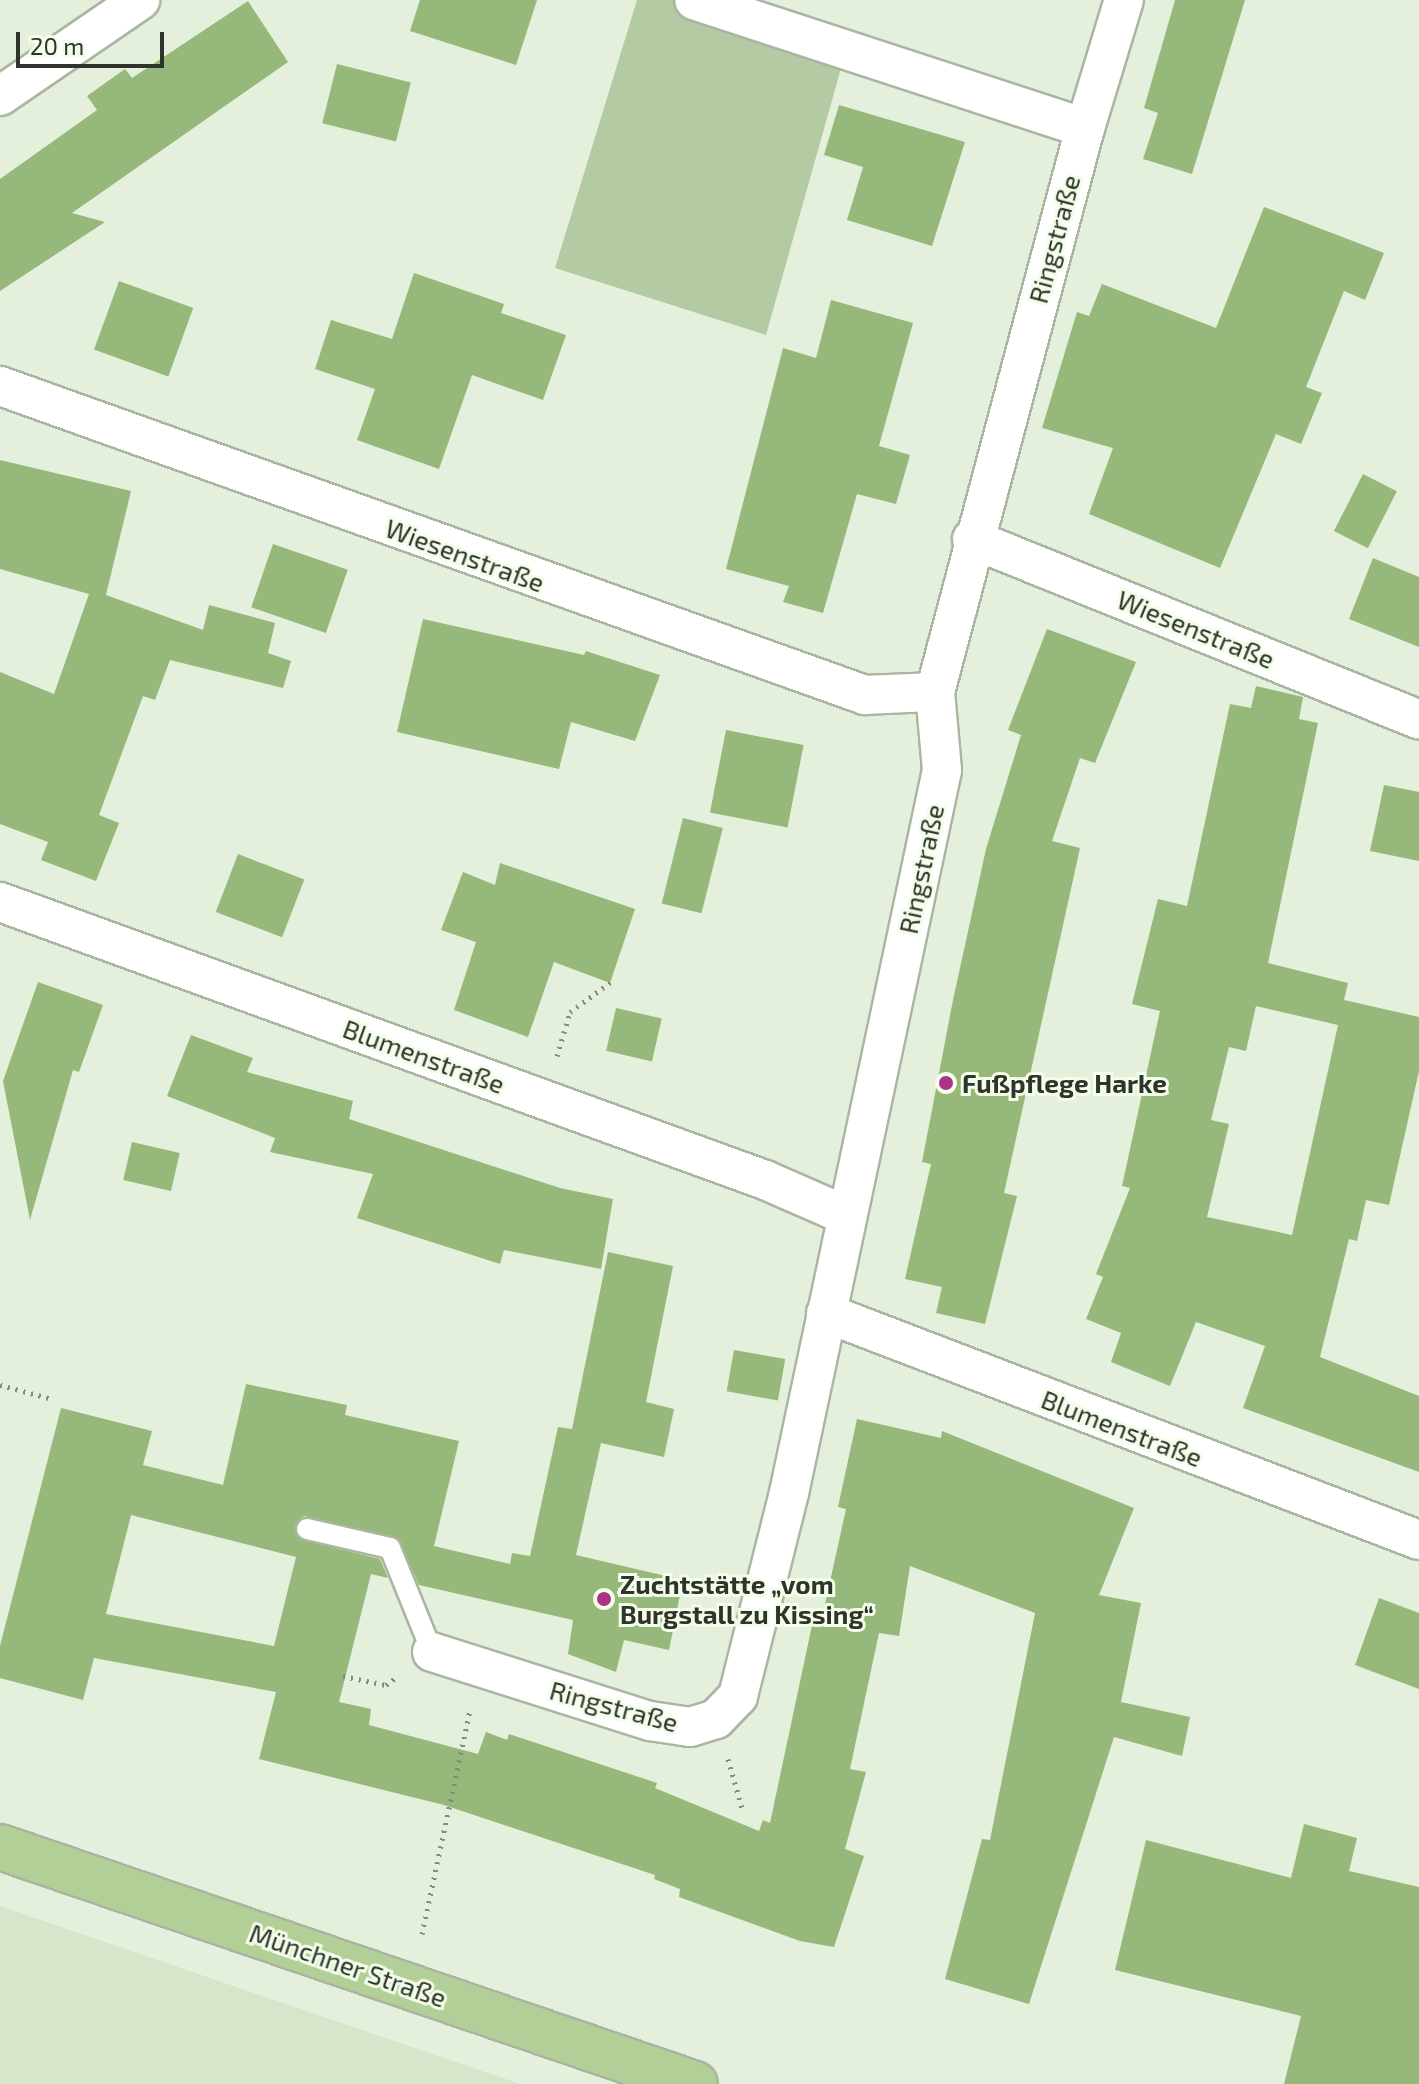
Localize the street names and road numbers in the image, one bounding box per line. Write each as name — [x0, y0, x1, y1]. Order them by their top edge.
street label: Ringstraße — [1022, 171, 1086, 307]
street label: Wiesenstraße — [381, 512, 549, 598]
street label: Wiesenstraße — [1113, 583, 1279, 675]
street label: Ringstraße — [892, 801, 950, 937]
street label: Blumenstraße — [339, 1012, 509, 1100]
street label: Blumenstraße — [1037, 1383, 1207, 1473]
street label: Ringstraße — [546, 1674, 682, 1738]
street label: Münchner Straße — [245, 1917, 451, 2013]

